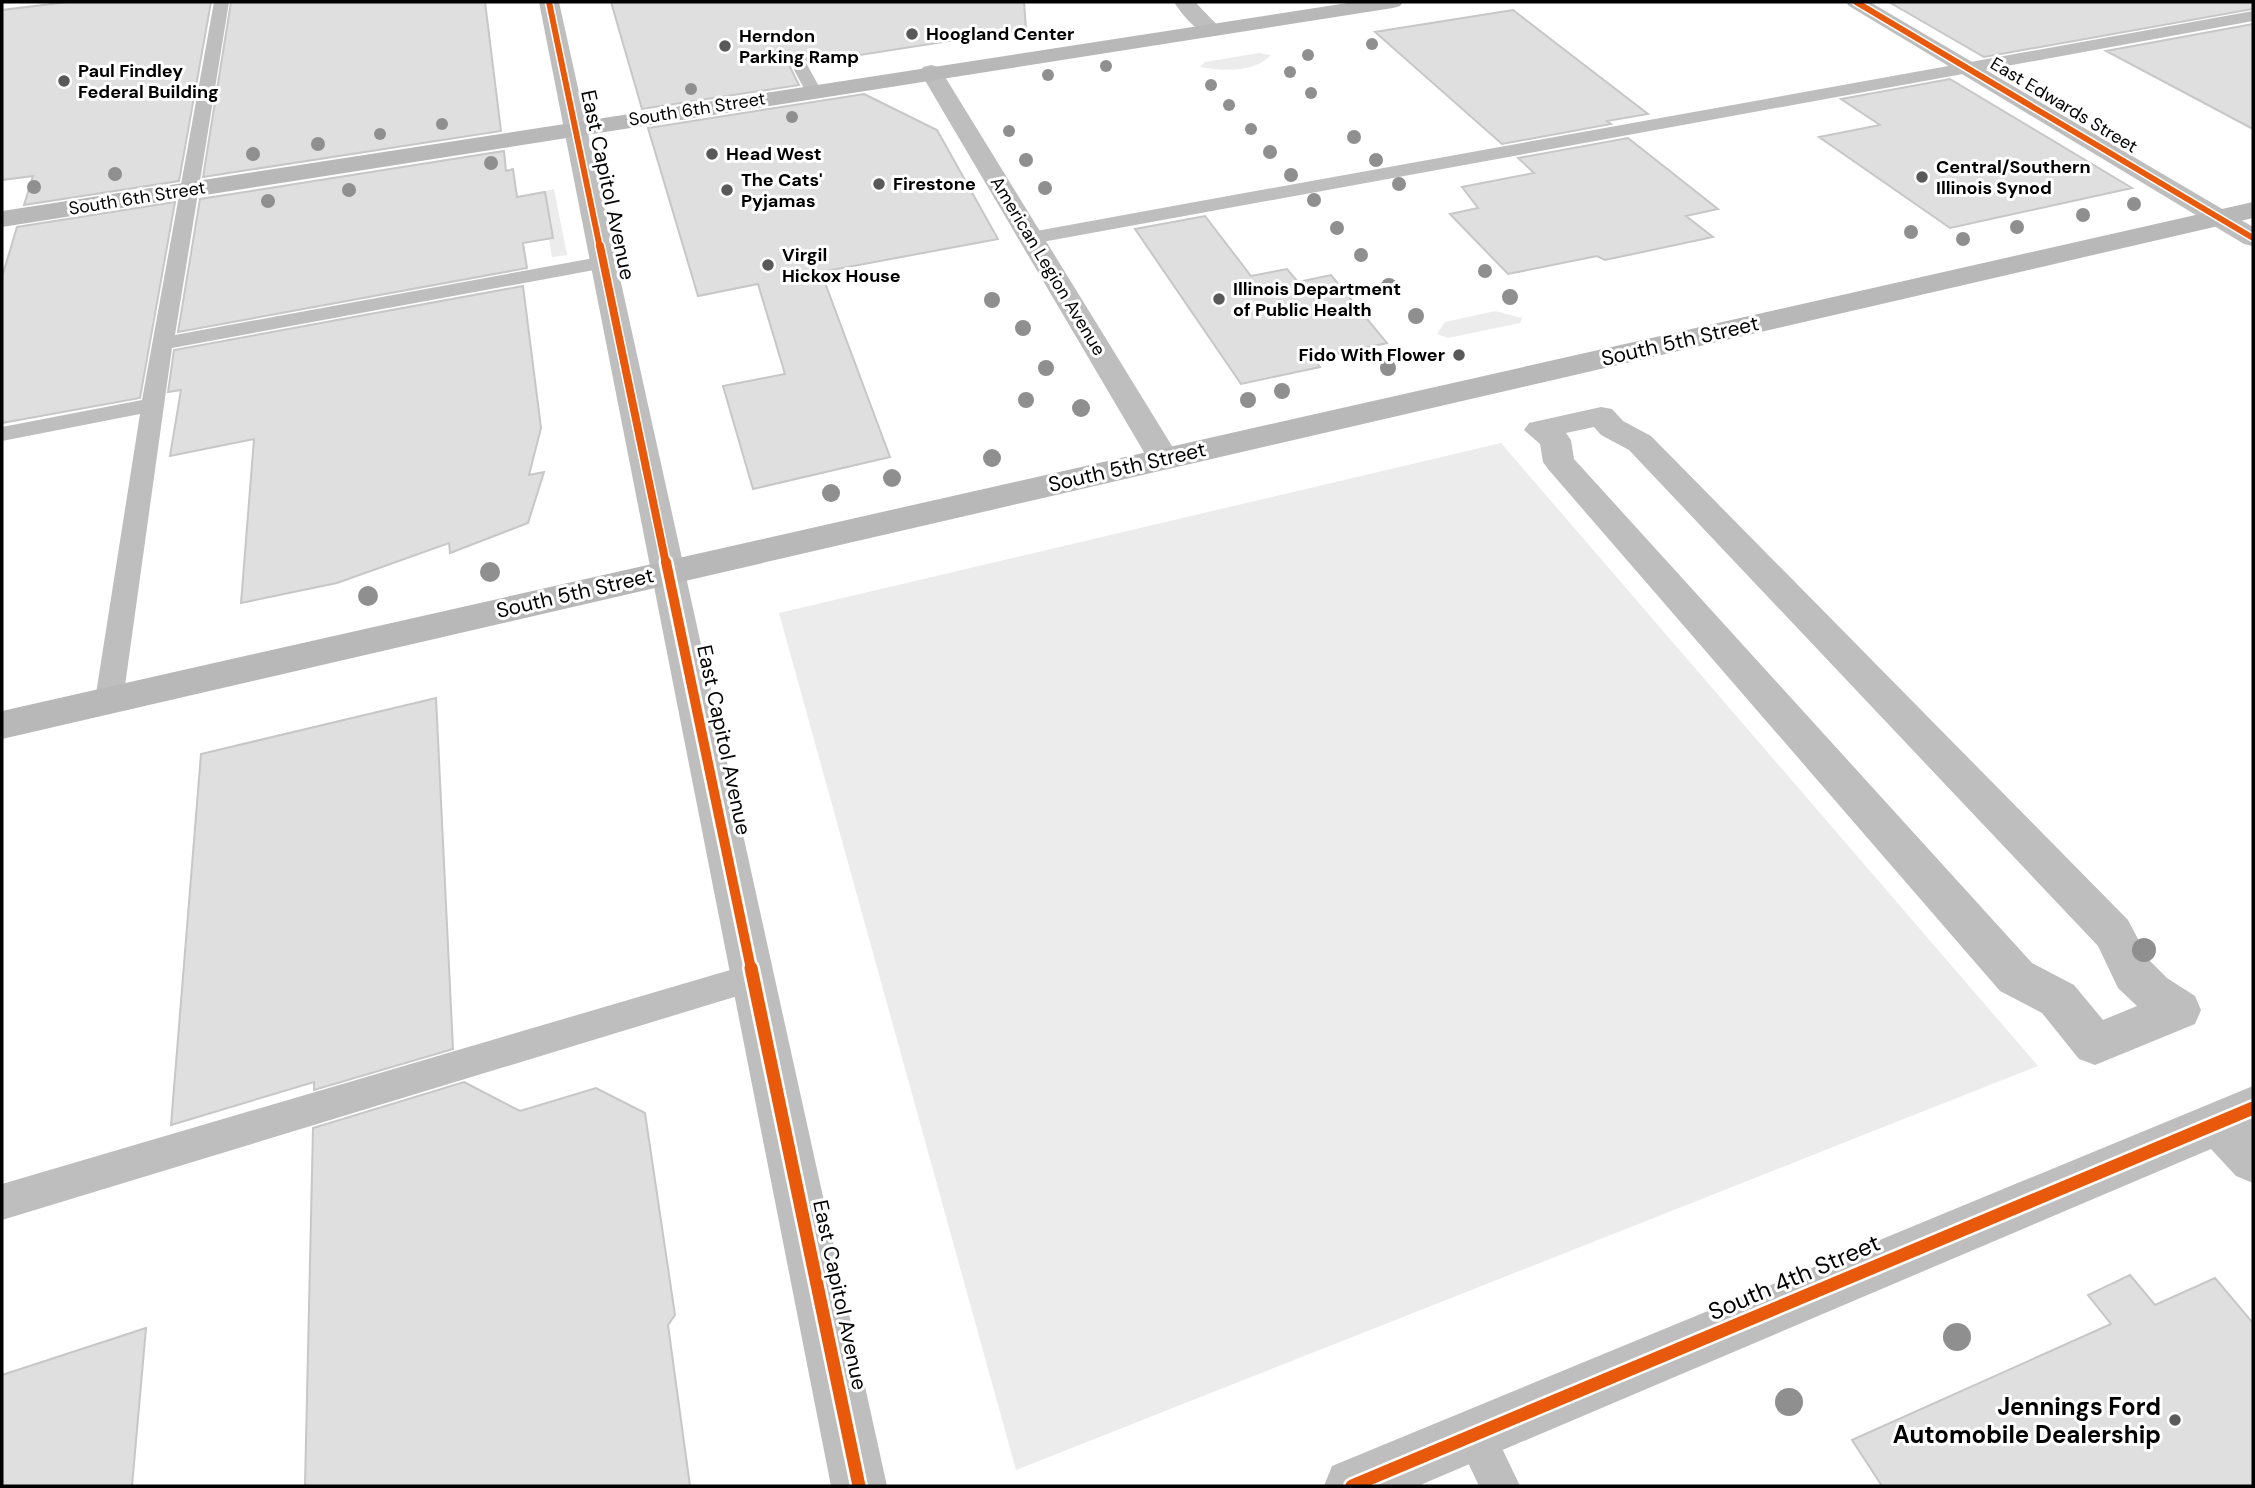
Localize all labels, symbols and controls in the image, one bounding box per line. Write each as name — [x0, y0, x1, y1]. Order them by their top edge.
place label: Hoogland Center — [926, 22, 1074, 46]
place label: Herndon Parking Ramp — [739, 24, 859, 69]
marker: Hoogland Center — [904, 26, 920, 42]
marker: Herndon Parking Ramp — [717, 38, 733, 54]
street label: East Edwards Street — [1986, 52, 2142, 158]
place label: Paul Findley Federal Building — [78, 59, 219, 104]
marker: Paul Findley Federal Building — [56, 73, 72, 89]
street label: South 6th Street — [627, 86, 767, 132]
street label: East Capitol Avenue — [574, 87, 642, 283]
place label: Head West — [726, 142, 822, 166]
marker: Head West — [704, 146, 720, 162]
place label: Central/Southern Illinois Synod — [1936, 155, 2091, 200]
place label: The Cats' Pyjamas — [741, 168, 823, 213]
marker: Central/Southern Illinois Synod — [1914, 169, 1930, 185]
place label: Firestone — [893, 172, 976, 196]
street label: American Legion Avenue — [985, 172, 1111, 360]
street label: South 6th Street — [67, 175, 207, 221]
marker: Firestone — [871, 176, 887, 192]
marker: The Cats' Pyjamas — [719, 182, 735, 198]
place label: Virgil Hickox House — [782, 243, 901, 288]
marker: Virgil Hickox House — [760, 257, 776, 273]
place label: Illinois Department of Public Health — [1233, 277, 1401, 322]
marker: Illinois Department of Public Health — [1211, 291, 1227, 307]
street label: South 5th Street — [1599, 309, 1761, 373]
place label: Fido With Flower — [1299, 343, 1445, 367]
marker: Fido With Flower — [1451, 347, 1467, 363]
street label: South 5th Street — [1046, 435, 1208, 499]
street label: South 5th Street — [494, 561, 656, 625]
street label: East Capitol Avenue — [690, 642, 758, 838]
street label: East Capitol Avenue — [806, 1197, 874, 1393]
street label: South 4th Street — [1703, 1227, 1885, 1327]
place label: Jennings Ford Automobile Dealership — [1893, 1391, 2161, 1450]
marker: Jennings Ford Automobile Dealership — [2167, 1412, 2183, 1428]

